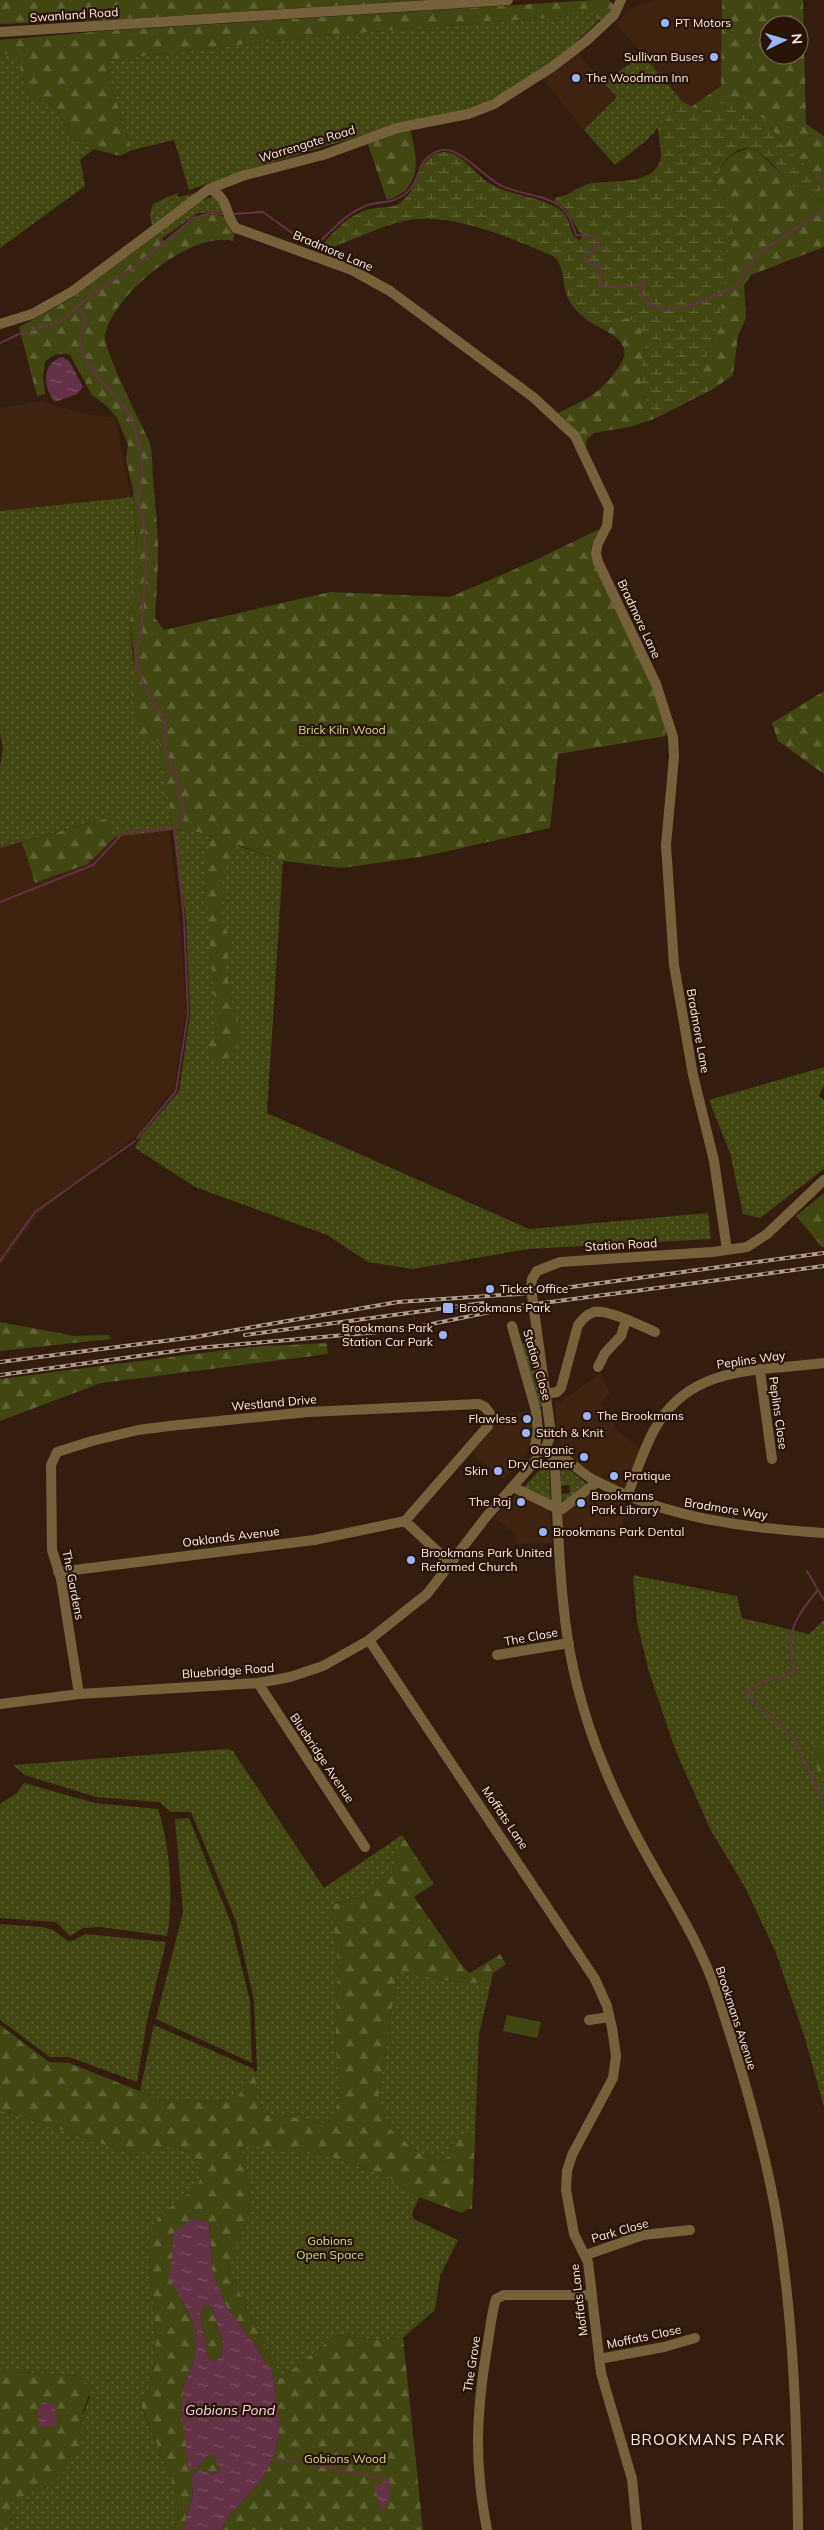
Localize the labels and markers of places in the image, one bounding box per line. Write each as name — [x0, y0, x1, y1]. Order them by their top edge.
place label: PT Motors — [675, 15, 731, 30]
marker: PT Motors — [659, 17, 671, 29]
place label: Sullivan Buses — [624, 49, 704, 64]
marker: Sullivan Buses — [708, 51, 720, 63]
place label: The Woodman Inn — [586, 70, 689, 85]
marker: The Woodman Inn — [570, 72, 582, 84]
place label: Ticket Office — [500, 1281, 568, 1296]
marker: Ticket Office — [484, 1283, 496, 1295]
place label: Brookmans Park — [459, 1300, 551, 1315]
marker: Brookmans Park — [441, 1301, 455, 1315]
place label: Brookmans Park Station Car Park — [342, 1320, 434, 1349]
marker: Brookmans Park Station Car Park — [437, 1329, 449, 1341]
place label: The Brookmans — [597, 1408, 684, 1423]
marker: The Brookmans — [581, 1410, 593, 1422]
place label: Flawless — [469, 1411, 517, 1426]
marker: Flawless — [521, 1413, 533, 1425]
place label: Stitch & Knit — [536, 1425, 604, 1440]
marker: Stitch & Knit — [520, 1427, 532, 1439]
place label: Organic Dry Cleaner — [508, 1442, 575, 1471]
marker: Organic Dry Cleaner — [578, 1451, 590, 1463]
place label: Skin — [464, 1463, 488, 1478]
marker: Skin — [492, 1465, 504, 1477]
place label: Pratique — [624, 1468, 671, 1483]
marker: Pratique — [608, 1470, 620, 1482]
place label: Brookmans Park Library — [591, 1488, 659, 1517]
place label: The Raj — [469, 1494, 511, 1509]
marker: The Raj — [515, 1496, 527, 1508]
marker: Brookmans Park Library — [575, 1497, 587, 1509]
place label: Brookmans Park Dental — [553, 1524, 684, 1539]
marker: Brookmans Park Dental — [537, 1526, 549, 1538]
place label: Brookmans Park United Reformed Church — [421, 1545, 552, 1574]
marker: Brookmans Park United Reformed Church — [405, 1554, 417, 1566]

